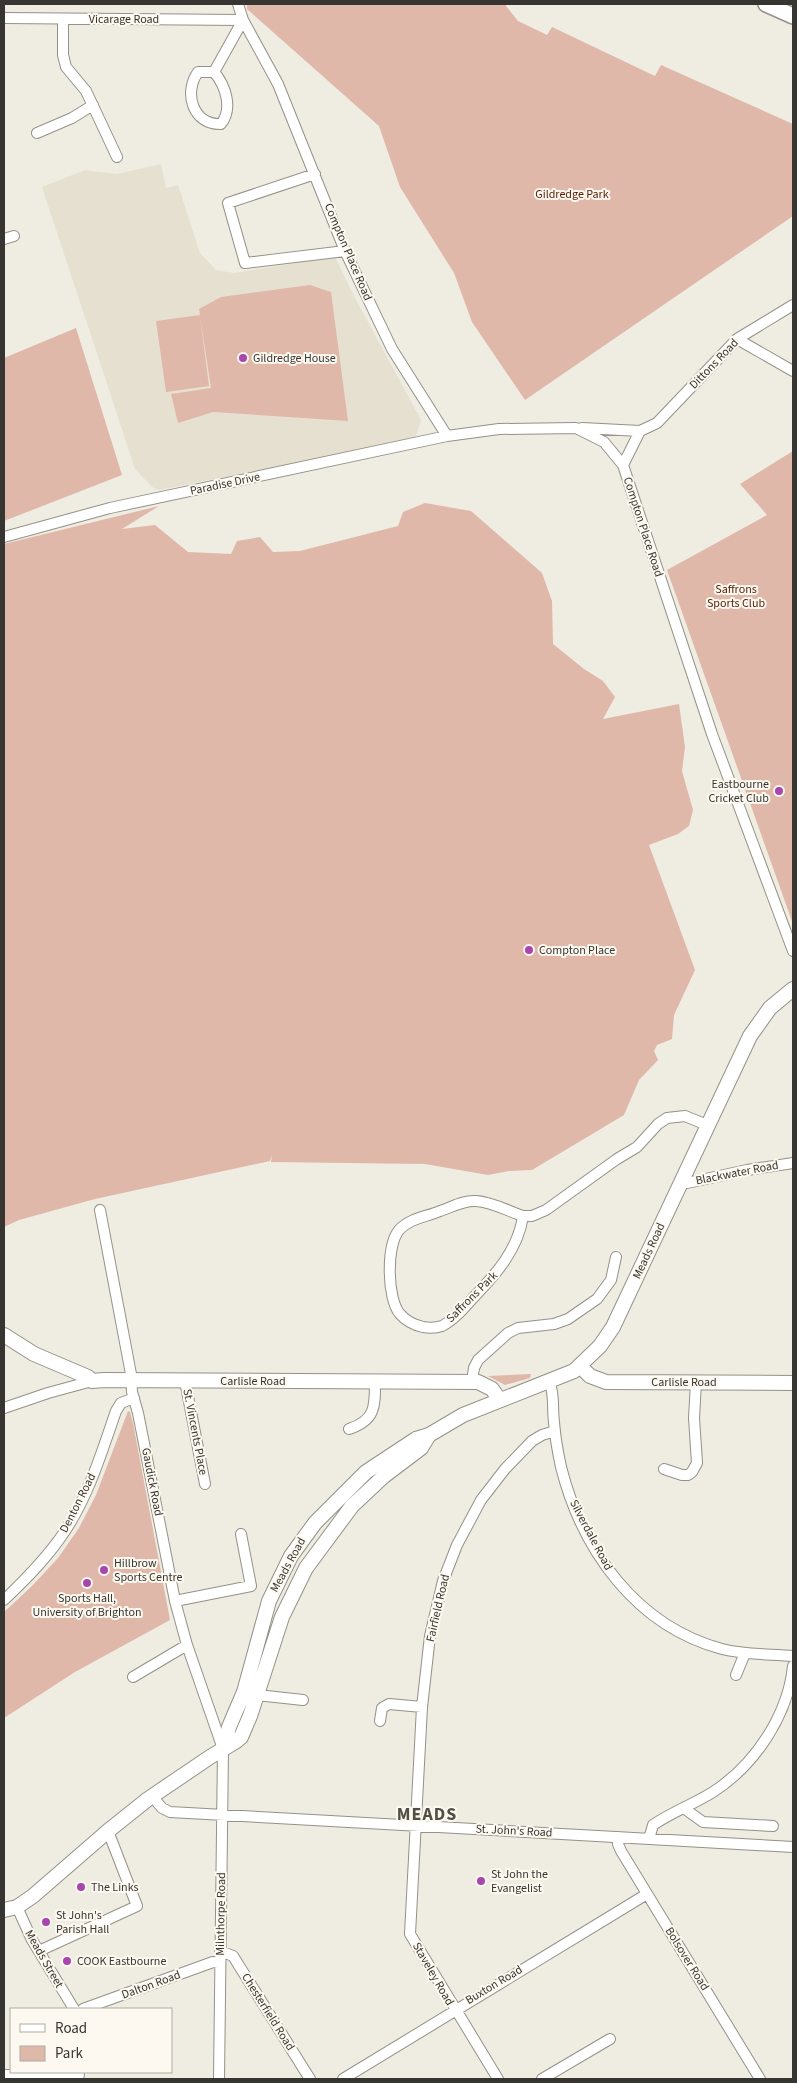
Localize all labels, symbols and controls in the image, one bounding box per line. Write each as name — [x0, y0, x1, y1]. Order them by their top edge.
street label: Vicarage Road — [89, 11, 159, 28]
park label: Gildredge Park — [535, 186, 609, 203]
street label: Compton Place Road — [320, 201, 376, 303]
street label: Dittons Road — [686, 335, 742, 393]
place label: Gildredge House — [253, 350, 336, 367]
marker: Gildredge House — [237, 352, 249, 364]
street label: Paradise Drive — [188, 468, 262, 500]
street label: Compton Place Road — [619, 475, 667, 579]
park label: Saffrons Sports Club — [707, 581, 765, 612]
place label: Eastbourne Cricket Club — [708, 776, 769, 807]
marker: Eastbourne Cricket Club — [773, 785, 785, 797]
place label: Compton Place — [539, 942, 615, 959]
marker: Compton Place — [523, 944, 535, 956]
street label: Blackwater Road — [694, 1157, 780, 1189]
street label: Meads Road — [629, 1220, 669, 1282]
street label: Saffrons Park — [443, 1267, 502, 1326]
street label: Carlisle Road — [220, 1373, 286, 1390]
street label: Carlisle Road — [651, 1374, 717, 1391]
street label: St. Vincents Place — [178, 1387, 212, 1477]
street label: Gaudick Road — [137, 1446, 167, 1518]
street label: Denton Road — [56, 1470, 100, 1536]
street label: Silverdale Road — [565, 1497, 617, 1573]
street label: Meads Road — [266, 1534, 310, 1596]
place label: Hillbrow Sports Centre — [114, 1555, 183, 1586]
marker: Hillbrow Sports Centre — [98, 1564, 110, 1576]
street label: Fairfield Road — [422, 1572, 454, 1644]
marker: Sports Hall, University of Brighton — [81, 1577, 93, 1589]
place label: Sports Hall, University of Brighton — [32, 1590, 142, 1621]
district label: MEADS — [397, 1802, 457, 1827]
street label: St. John's Road — [475, 1820, 553, 1842]
place label: St John the Evangelist — [491, 1866, 548, 1897]
street label: Milnthorpe Road — [212, 1872, 230, 1956]
marker: St John the Evangelist — [475, 1875, 487, 1887]
place label: The Links — [91, 1879, 139, 1896]
marker: The Links — [75, 1881, 87, 1893]
place label: St John's Parish Hall — [56, 1907, 109, 1938]
marker: St John's Parish Hall — [40, 1916, 52, 1928]
street label: Bolsover Road — [661, 1924, 713, 1994]
street label: Meads Street — [20, 1927, 68, 1991]
street label: Staveley Road — [408, 1939, 458, 2009]
place label: COOK Eastbourne — [77, 1953, 166, 1970]
marker: COOK Eastbourne — [61, 1955, 73, 1967]
street label: Buxton Road — [462, 1961, 526, 2009]
street label: Dalton Road — [119, 1966, 183, 2004]
street label: Chesterfield Road — [237, 1970, 299, 2054]
legend — [10, 2008, 172, 2073]
text: Road — [55, 2018, 87, 2039]
text: Park — [55, 2043, 84, 2064]

